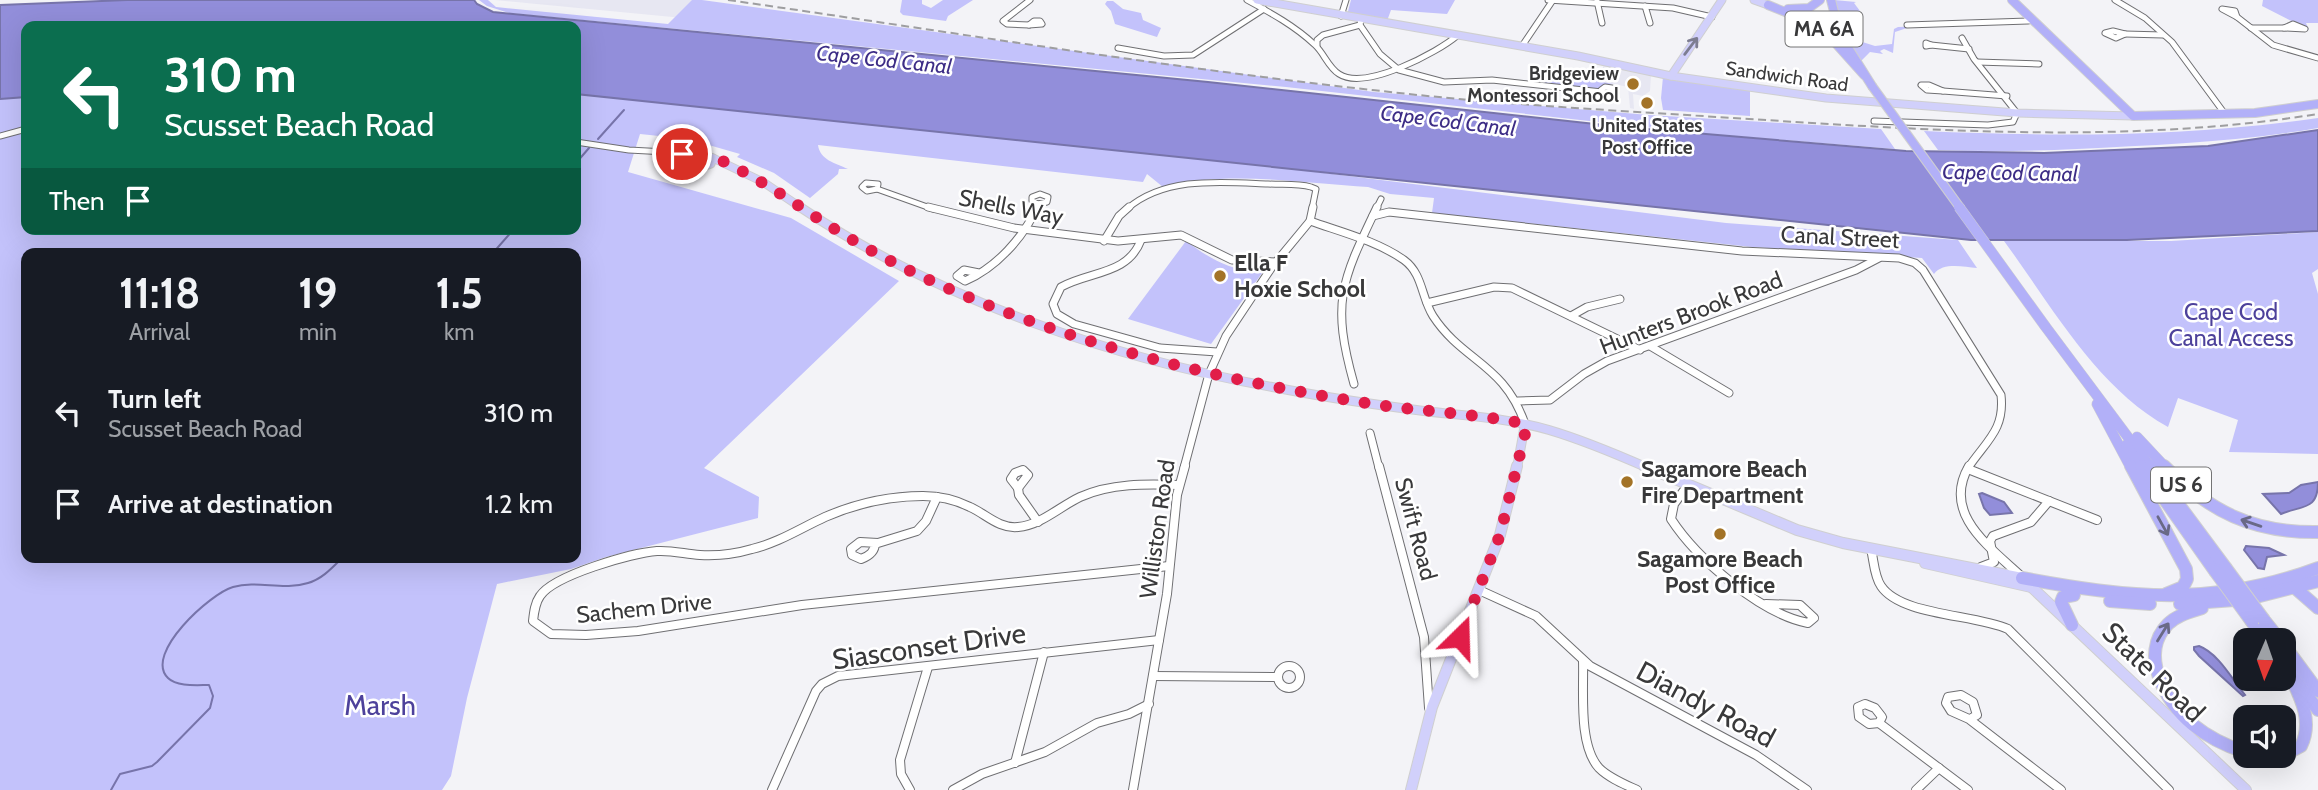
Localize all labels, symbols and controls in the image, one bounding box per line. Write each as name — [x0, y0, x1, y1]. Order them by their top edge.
road number: MA 6A — [1786, 12, 1862, 46]
one-way arrow — [1684, 37, 1698, 56]
water label: Cape Cod Canal — [815, 40, 953, 79]
text: 310 m — [164, 45, 297, 104]
icon: left — [49, 49, 140, 140]
street label: Sandwich Road — [1724, 57, 1850, 96]
place label: Bridgeview Montessori School — [1467, 62, 1619, 107]
marker: Bridgeview Montessori School — [1625, 76, 1641, 92]
marker: United States Post Office — [1639, 95, 1655, 111]
water label: Cape Cod Canal — [1379, 100, 1517, 141]
text: Scusset Beach Road — [164, 105, 434, 144]
place label: United States Post Office — [1592, 114, 1702, 159]
pin — [652, 124, 712, 184]
icon: arrive — [663, 135, 701, 173]
water label: Cape Cod Canal — [1942, 159, 2078, 186]
icon: arrive — [119, 182, 157, 220]
street label: Shells Way — [956, 183, 1066, 231]
text: Then — [49, 185, 105, 217]
street label: Canal Street — [1780, 220, 1900, 254]
place label: Ella F Hoxie School — [1234, 249, 1366, 303]
street label: Hunters Brook Road — [1596, 265, 1786, 361]
text: 11:18 — [119, 267, 200, 319]
text: 19 — [298, 267, 337, 319]
text: 1.5 — [436, 267, 483, 319]
marker: Ella F Hoxie School — [1212, 268, 1228, 284]
park label: Cape Cod Canal Access — [2168, 298, 2294, 352]
text: Arrival — [129, 318, 190, 346]
text: min — [299, 318, 337, 346]
text: km — [444, 318, 474, 346]
text: Turn left — [108, 383, 201, 415]
icon: left — [49, 394, 87, 432]
text: 310 m — [484, 397, 553, 429]
text: Scusset Beach Road — [108, 415, 302, 443]
place label: Sagamore Beach Fire Department — [1641, 455, 1807, 509]
street label: Williston Road — [1133, 458, 1181, 600]
road number: US 6 — [2151, 468, 2211, 503]
marker: Sagamore Beach Fire Department — [1619, 474, 1635, 490]
street label: Swift Road — [1389, 475, 1443, 583]
icon: arrive — [49, 485, 87, 523]
text: Arrive at destination — [108, 488, 333, 520]
text: 1.2 km — [485, 488, 553, 520]
one-way arrow — [2156, 516, 2170, 536]
one-way arrow — [2240, 516, 2262, 529]
marker: Sagamore Beach Post Office — [1712, 526, 1728, 542]
place label: Sagamore Beach Post Office — [1637, 545, 1803, 599]
street label: Sachem Drive — [575, 587, 713, 629]
position arrow — [1423, 600, 1497, 674]
street label: State Road — [2096, 615, 2212, 729]
street label: Siasconset Drive — [830, 616, 1028, 676]
one-way arrow — [2156, 623, 2171, 642]
north arrow — [2233, 628, 2296, 691]
map controls — [2233, 628, 2296, 768]
street label: Diandy Road — [1631, 653, 1781, 755]
park label: Marsh — [344, 688, 416, 722]
button: sound — [2233, 705, 2296, 768]

